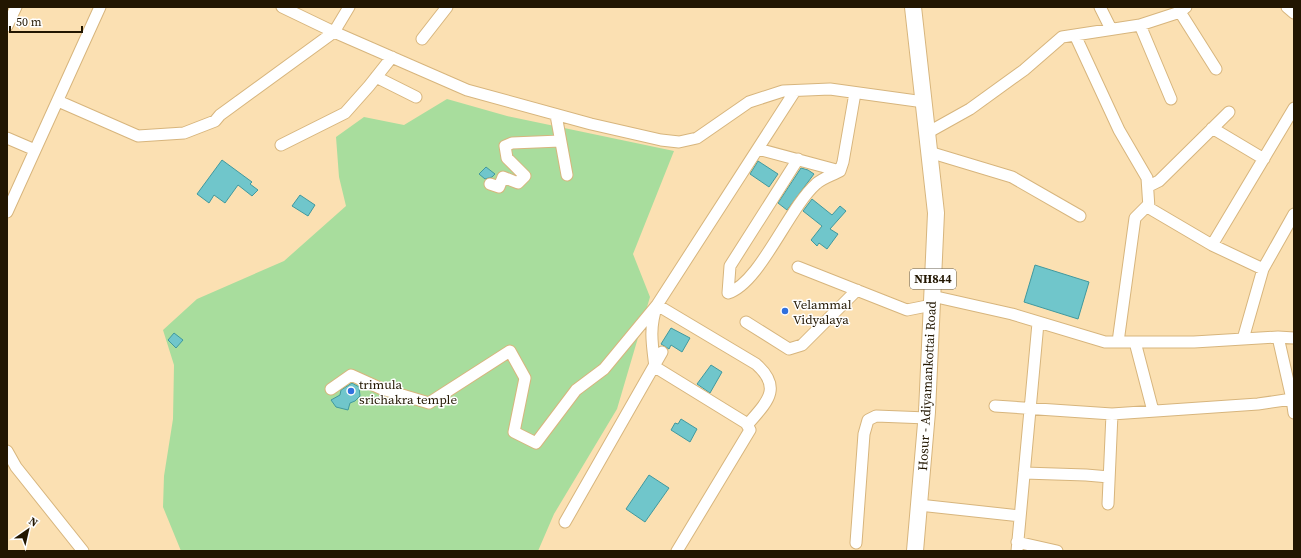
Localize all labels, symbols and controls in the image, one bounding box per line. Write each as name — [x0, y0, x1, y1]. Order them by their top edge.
scale bar — [10, 8, 82, 34]
text: 50 m — [16, 14, 42, 30]
road number: NH844 — [910, 269, 956, 289]
place label: Velammal Vidyalaya — [793, 296, 852, 328]
street label: Hosur - Adiyamankottai Road — [914, 300, 940, 471]
marker: Velammal Vidyalaya — [780, 306, 790, 316]
place label: trimula srichakra temple — [359, 376, 457, 408]
marker: trimula srichakra temple — [346, 386, 356, 396]
north arrow — [8, 510, 48, 550]
text: N — [26, 514, 41, 531]

